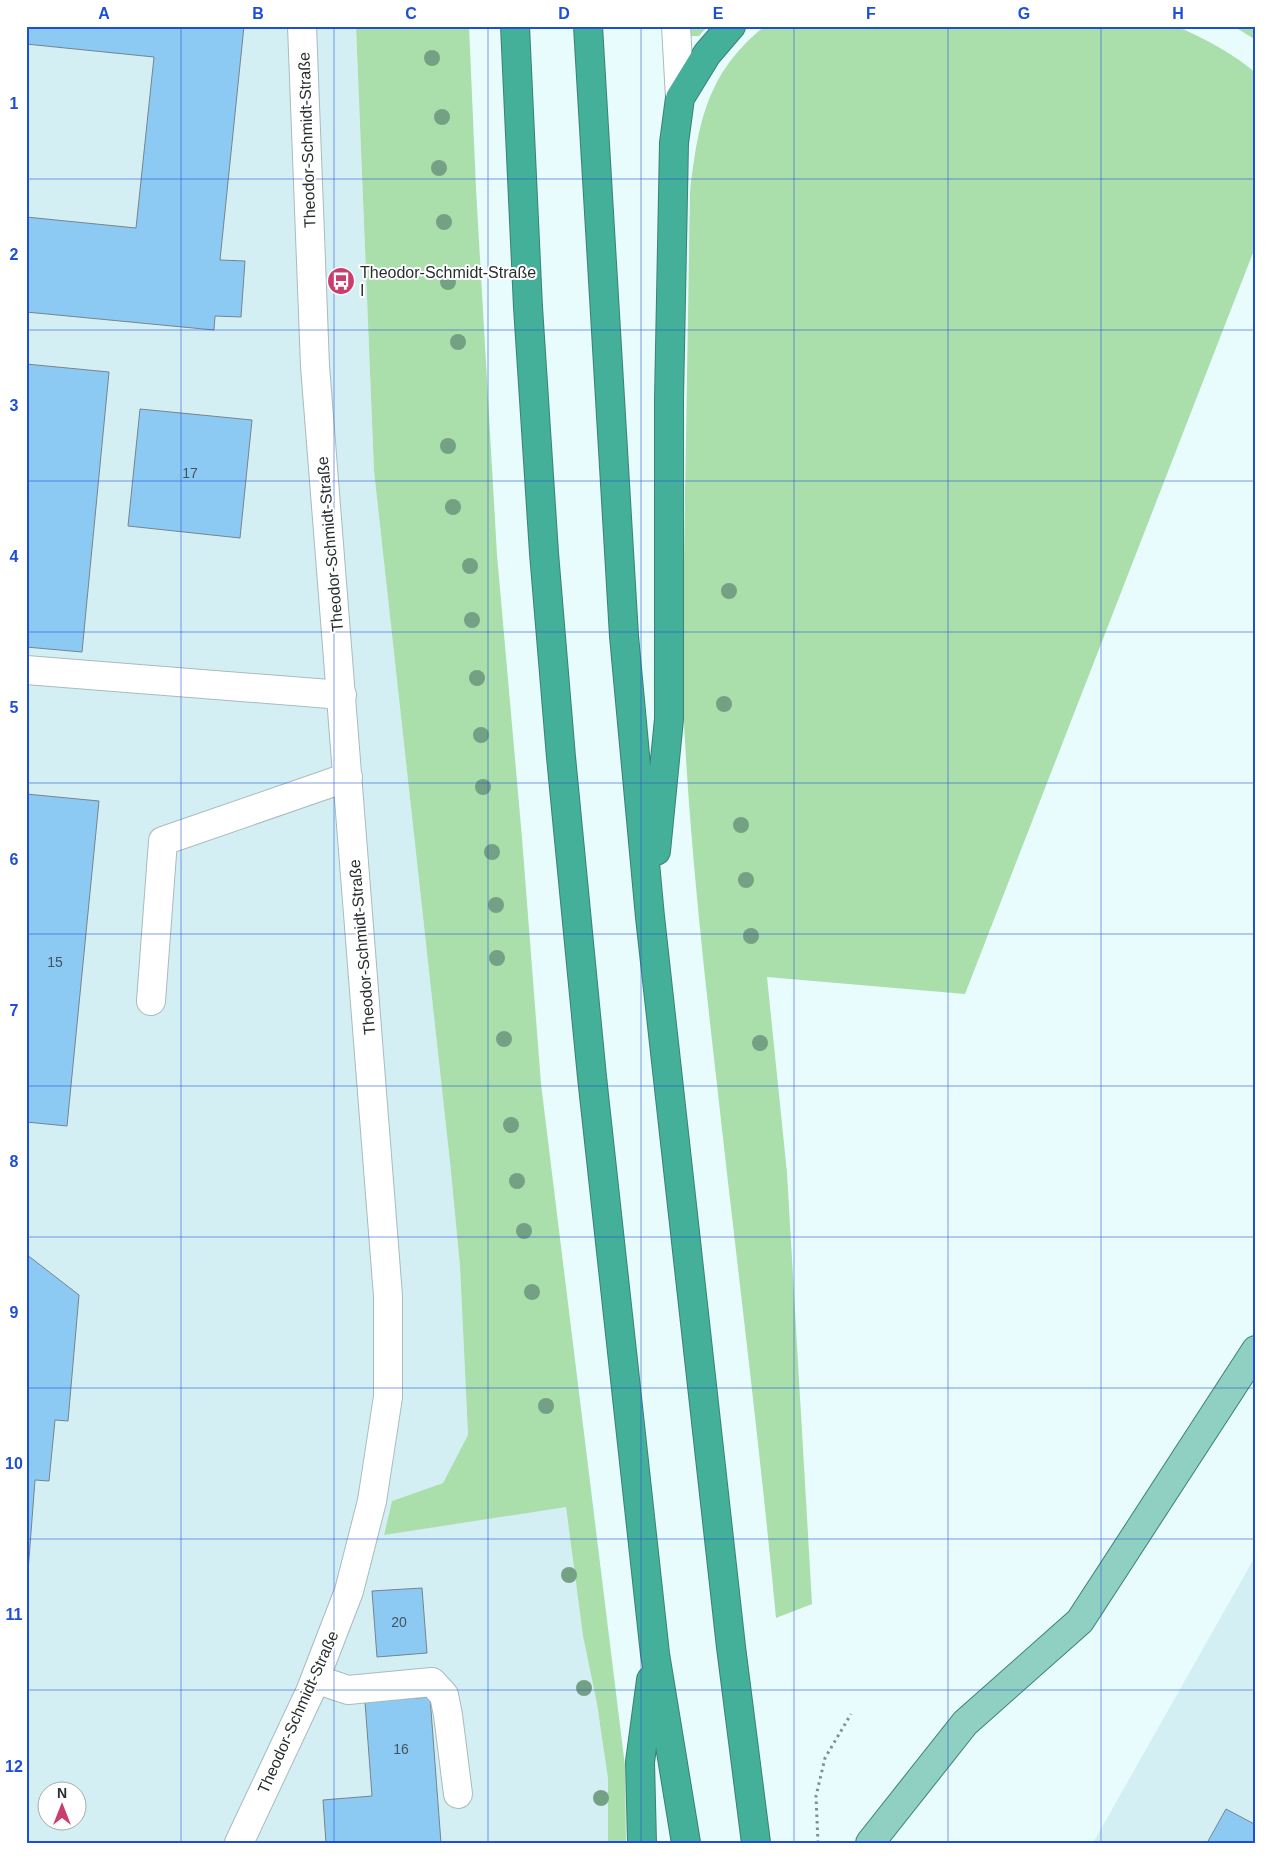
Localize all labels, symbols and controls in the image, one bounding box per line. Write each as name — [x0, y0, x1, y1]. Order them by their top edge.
text: A — [98, 5, 110, 22]
text: B — [252, 5, 264, 22]
text: C — [405, 5, 417, 22]
text: D — [558, 5, 570, 22]
text: E — [713, 5, 724, 22]
text: F — [866, 5, 876, 22]
text: G — [1018, 5, 1030, 22]
text: H — [1172, 5, 1184, 22]
street label: Theodor-Schmidt-Straße — [295, 52, 319, 228]
text: 1 — [10, 95, 19, 112]
text: 2 — [10, 246, 19, 263]
place label: Theodor-Schmidt-Straße I — [360, 264, 536, 299]
bus stop icon: Theodor-Schmidt-Straße I — [326, 266, 356, 296]
text: 3 — [10, 397, 19, 414]
street label: Theodor-Schmidt-Straße — [314, 455, 346, 632]
house number: 17 — [182, 465, 198, 481]
text: 4 — [10, 548, 19, 565]
text: 5 — [10, 699, 19, 716]
text: 6 — [10, 851, 19, 868]
street label: Theodor-Schmidt-Straße — [346, 858, 378, 1035]
house number: 15 — [47, 954, 63, 970]
text: 7 — [10, 1002, 19, 1019]
text: 8 — [10, 1153, 19, 1170]
text: 9 — [10, 1304, 19, 1321]
text: 10 — [5, 1455, 23, 1472]
text: 11 — [6, 1606, 23, 1623]
house number: 20 — [391, 1614, 407, 1630]
street label: Theodor-Schmidt-Straße — [254, 1628, 342, 1796]
house number: 16 — [393, 1741, 409, 1757]
text: 12 — [5, 1758, 23, 1775]
north arrow — [38, 1782, 88, 1832]
text: N — [57, 1785, 67, 1801]

